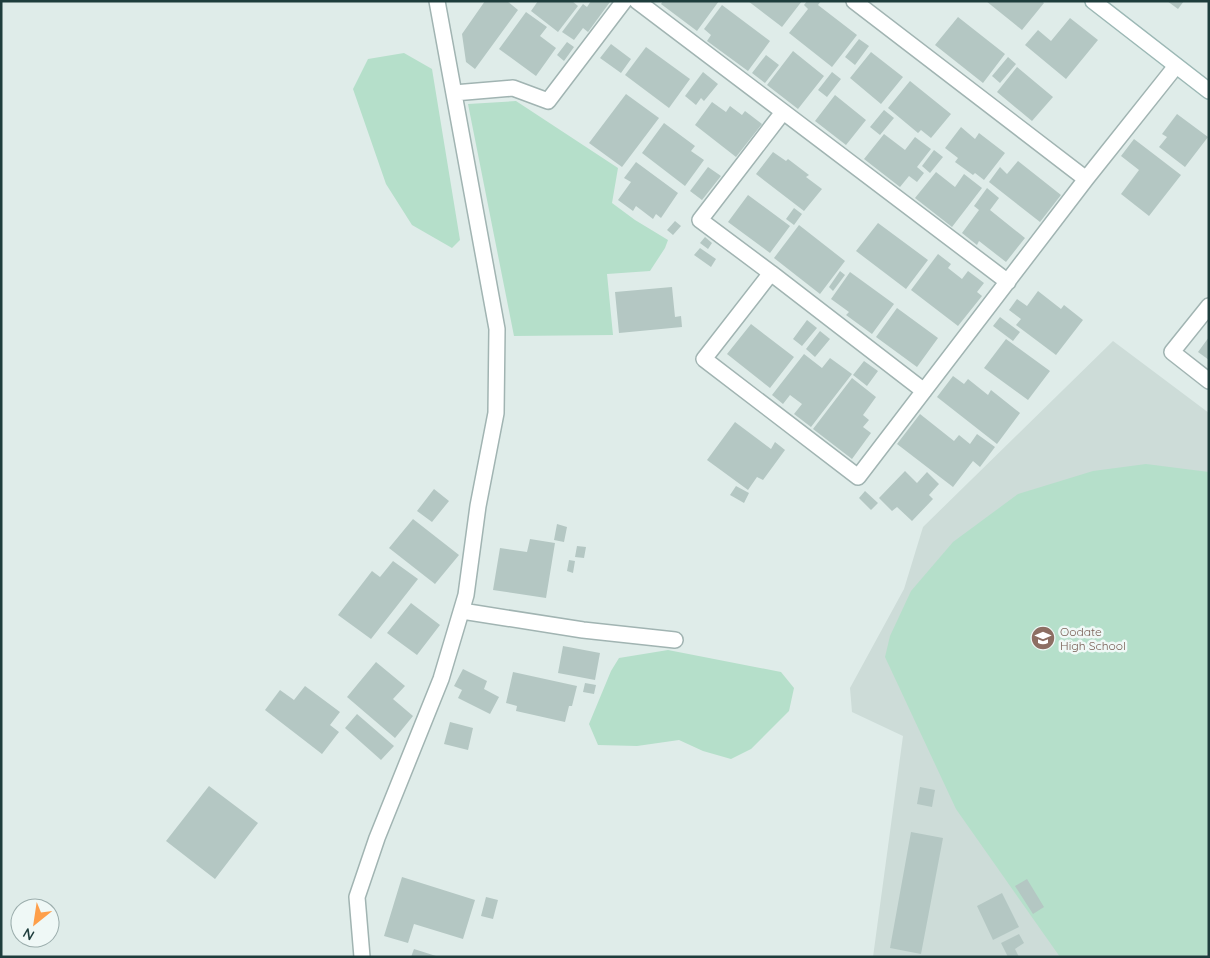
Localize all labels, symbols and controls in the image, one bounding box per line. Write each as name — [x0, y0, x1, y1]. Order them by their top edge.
place label: Oodate High School — [1060, 624, 1126, 653]
school or university icon: Oodate High School — [1030, 625, 1056, 651]
north arrow — [10, 898, 60, 948]
text: N — [20, 924, 37, 945]

